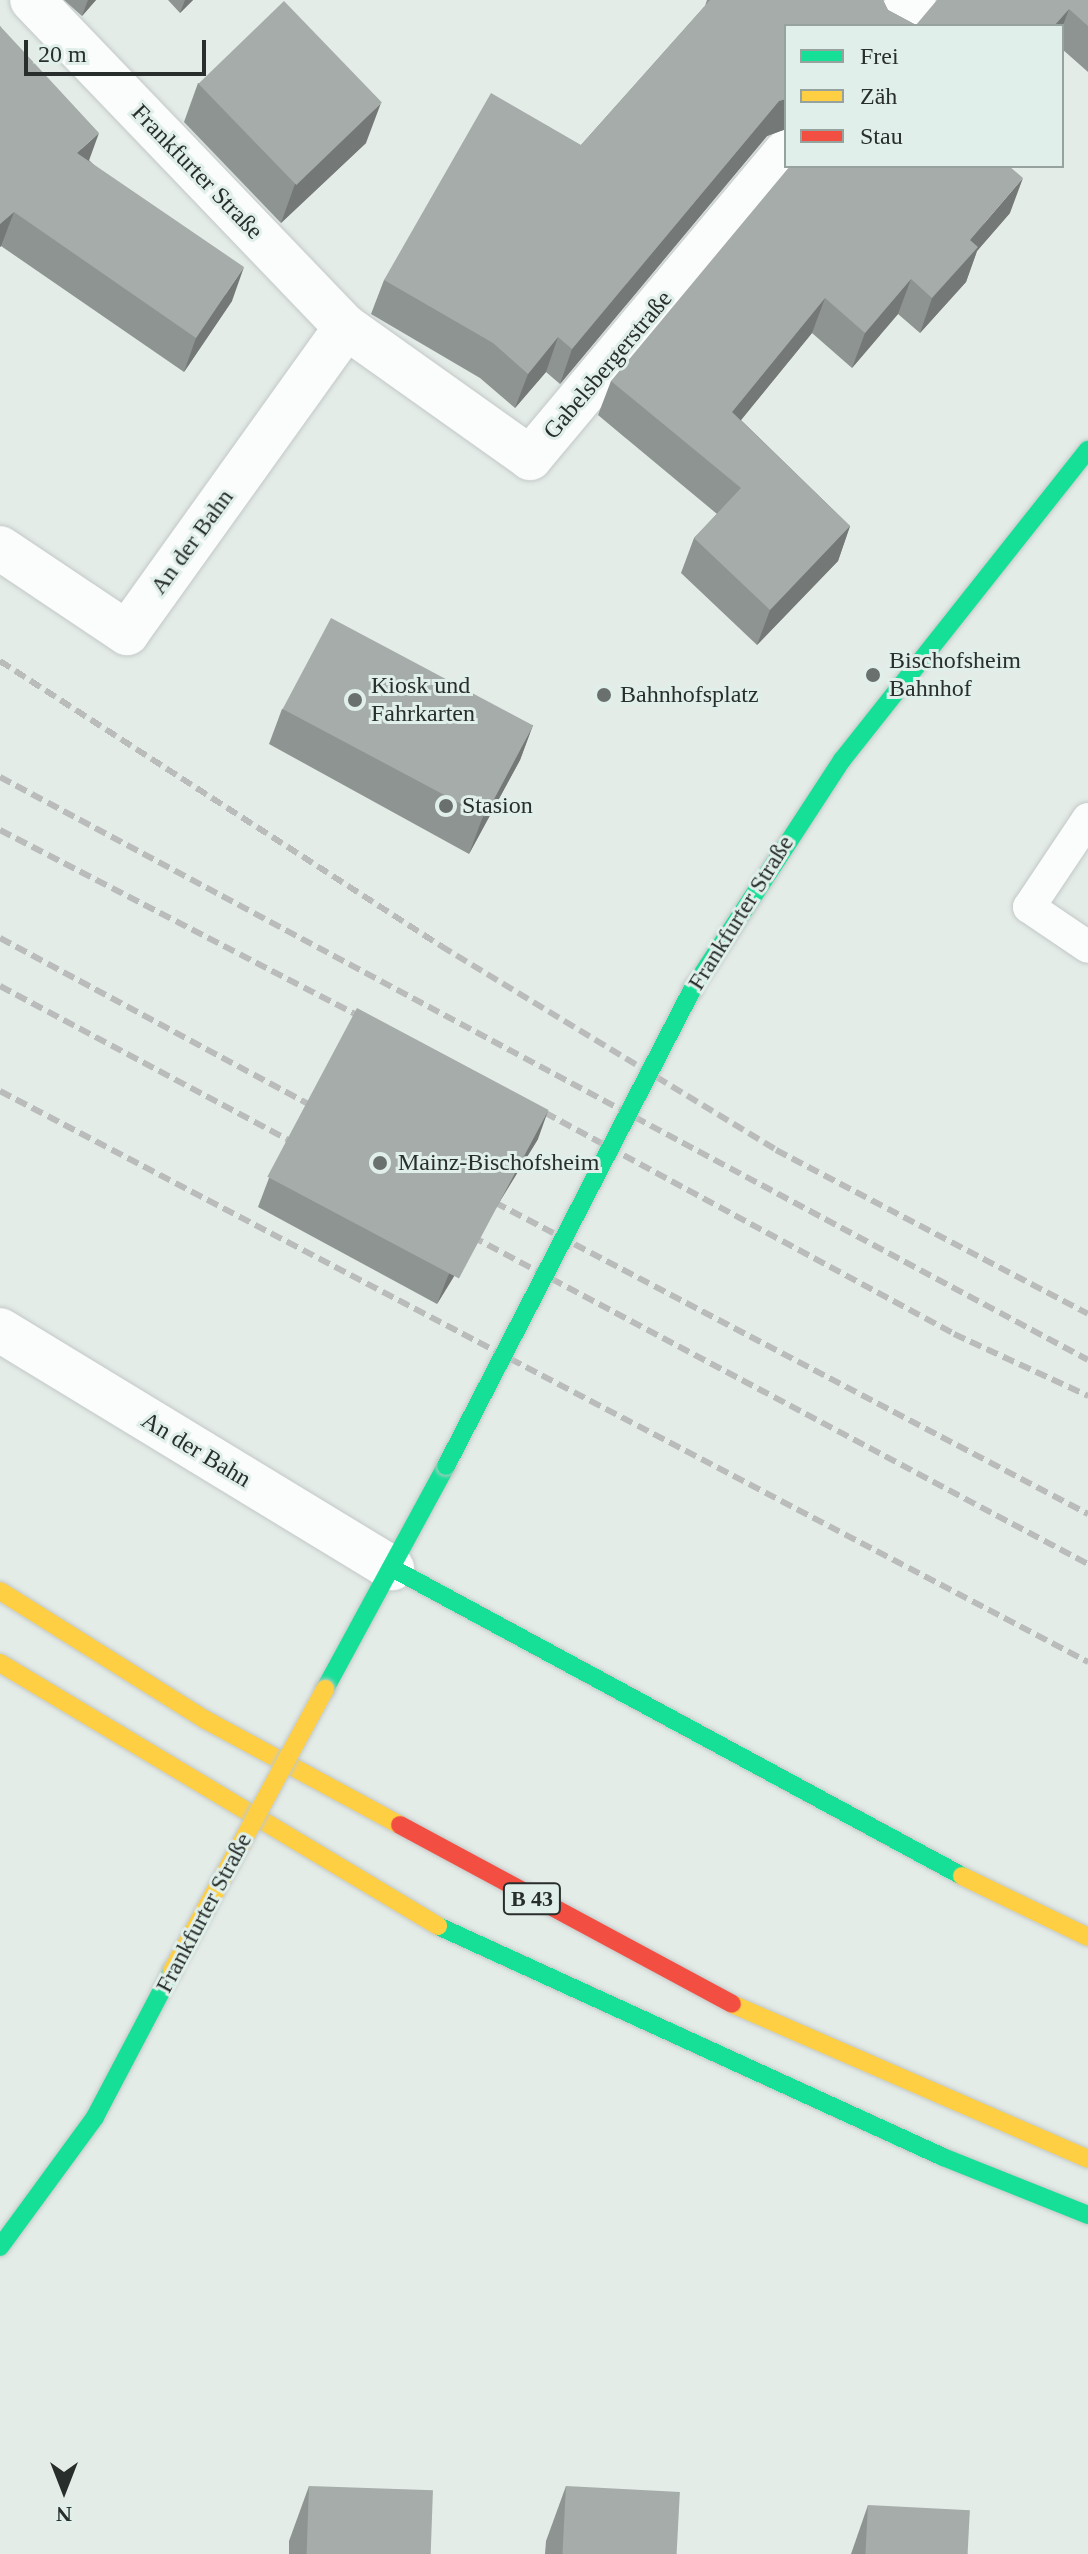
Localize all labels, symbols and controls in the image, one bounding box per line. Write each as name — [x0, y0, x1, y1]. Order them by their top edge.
scale bar — [28, 24, 210, 74]
legend — [784, 24, 1064, 168]
text: 20 m — [38, 41, 87, 67]
text: Frei — [860, 43, 899, 69]
text: Zäh — [860, 83, 897, 109]
street label: Frankfurter Straße — [125, 98, 269, 246]
text: Stau — [860, 123, 903, 149]
street label: Gabelsbergerstraße — [538, 285, 678, 445]
street label: An der Bahn — [144, 484, 240, 600]
place label: Bischofsheim Bahnhof — [889, 647, 1021, 703]
marker: Bischofsheim Bahnhof — [864, 666, 882, 684]
place label: Kiosk und Fahrkarten — [371, 672, 475, 728]
place label: Bahnhofsplatz — [620, 681, 759, 709]
marker: Bahnhofsplatz — [595, 686, 613, 704]
marker: Kiosk und Fahrkarten — [346, 691, 364, 709]
place label: Stasion — [462, 792, 533, 820]
marker: Stasion — [437, 797, 455, 815]
street label: Frankfurter Straße — [682, 830, 800, 996]
place label: Mainz-Bischofsheim — [398, 1149, 599, 1177]
marker: Mainz-Bischofsheim — [369, 1152, 391, 1174]
street label: An der Bahn — [136, 1406, 256, 1494]
street label: Frankfurter Straße — [150, 1828, 258, 1998]
road number: B 43 — [502, 1881, 562, 1917]
north arrow — [24, 2450, 104, 2530]
text: N — [56, 2502, 72, 2527]

